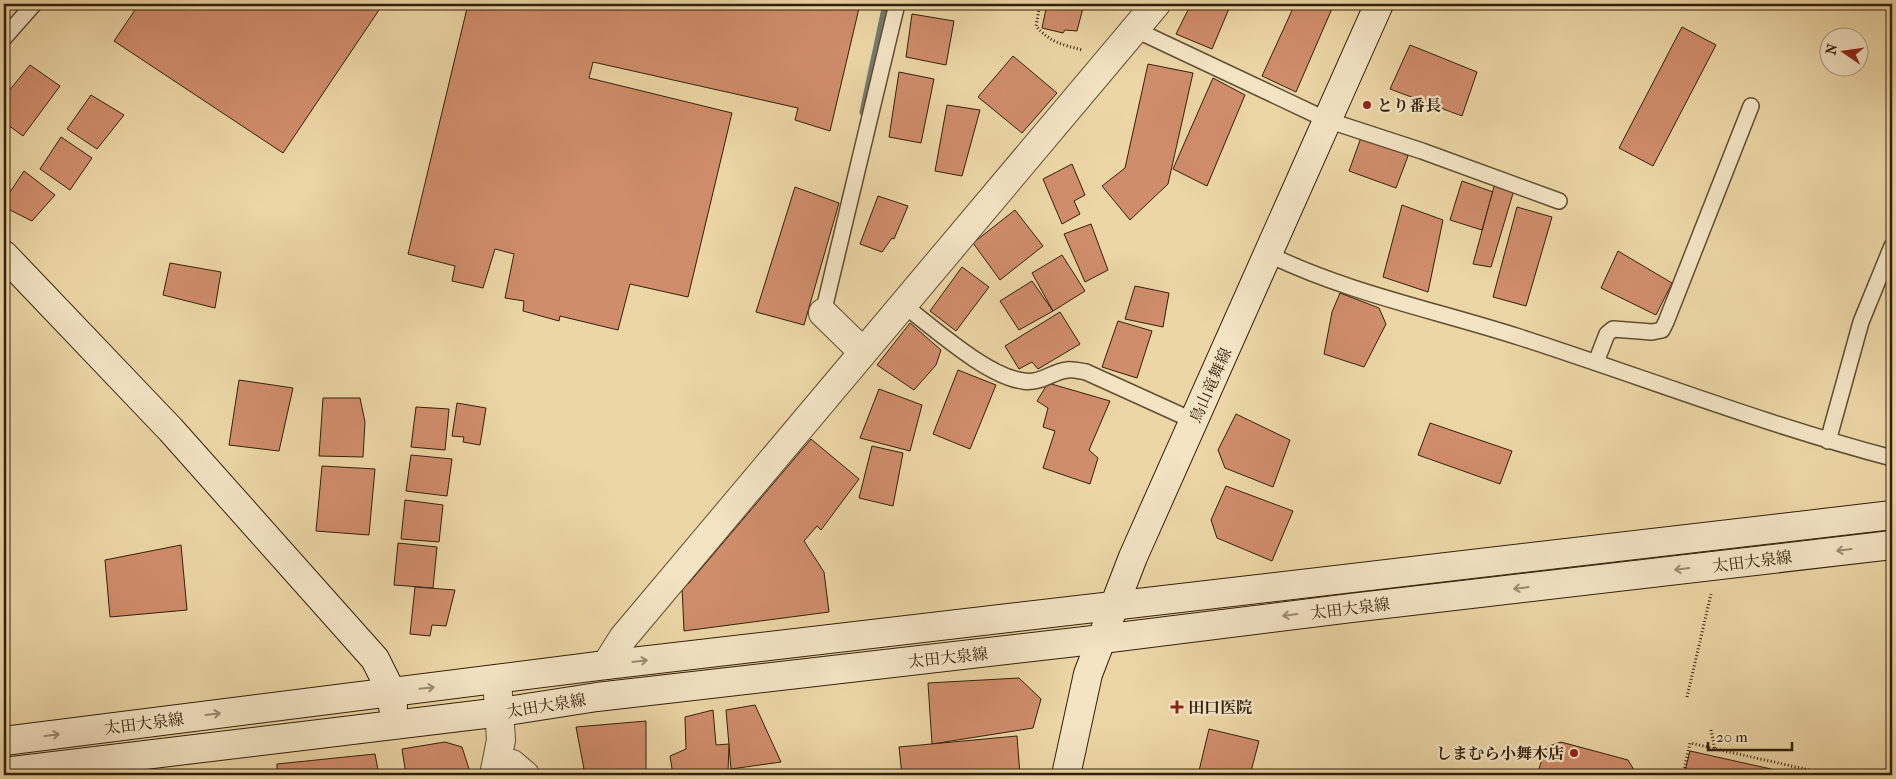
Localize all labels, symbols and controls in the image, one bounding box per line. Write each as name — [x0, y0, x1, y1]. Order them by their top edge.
north arrow — [1818, 28, 1868, 78]
text: N — [1822, 42, 1841, 56]
place label: とり番長 — [1377, 96, 1441, 115]
marker: とり番長 — [1361, 99, 1373, 111]
street label: 鳥山竜舞線 — [1186, 345, 1235, 426]
one-way arrow — [1836, 545, 1852, 555]
street label: 太田大泉線 — [1711, 547, 1793, 576]
one-way arrow — [1675, 564, 1691, 574]
one-way arrow — [1513, 583, 1529, 593]
street label: 太田大泉線 — [1309, 594, 1391, 623]
one-way arrow — [1282, 610, 1298, 620]
street label: 太田大泉線 — [907, 644, 989, 671]
one-way arrow — [632, 656, 648, 666]
one-way arrow — [418, 683, 434, 693]
street label: 太田大泉線 — [505, 690, 587, 721]
place label: 田口医院 — [1188, 698, 1252, 717]
marker: 田口医院 — [1170, 700, 1184, 714]
street label: 太田大泉線 — [103, 709, 185, 738]
one-way arrow — [205, 709, 221, 719]
scale bar — [1708, 719, 1792, 751]
text: 20 m — [1716, 728, 1748, 746]
one-way arrow — [44, 729, 60, 739]
place label: しまむら小舞木店 — [1436, 744, 1564, 763]
marker: しまむら小舞木店 — [1568, 747, 1580, 759]

